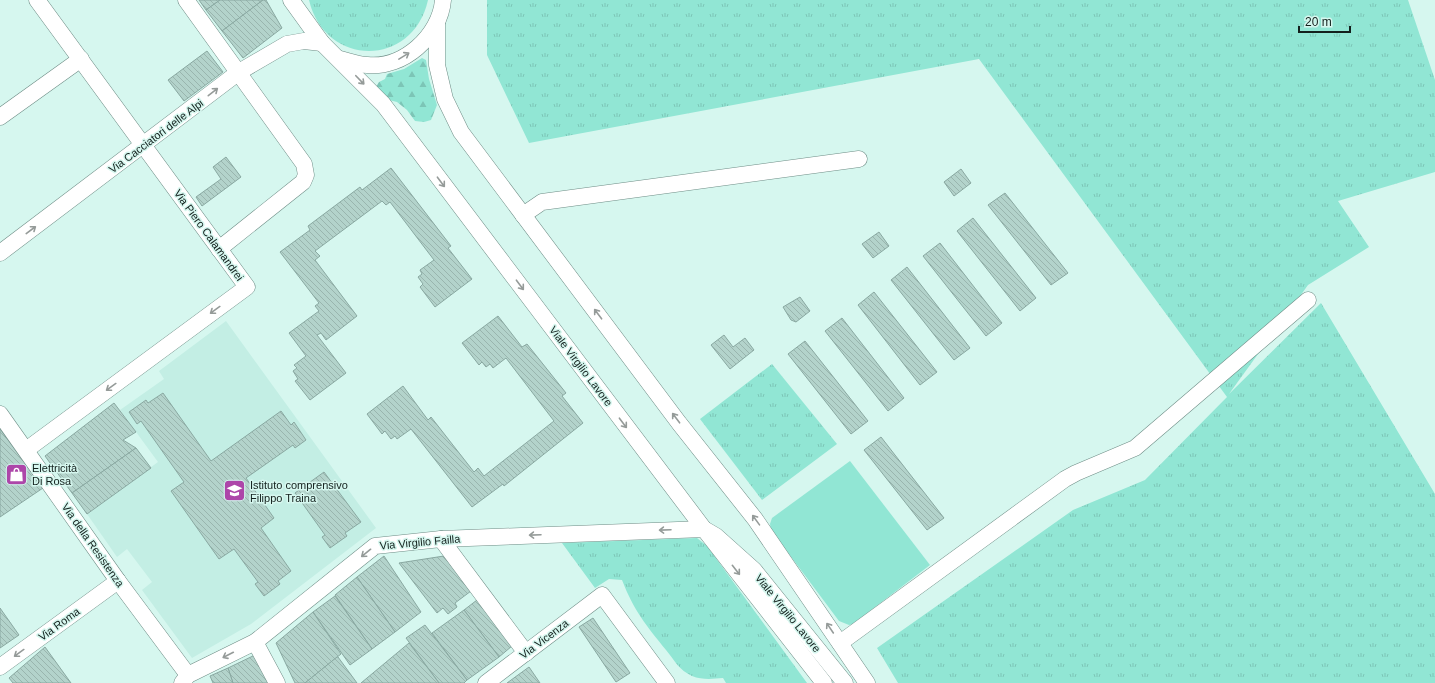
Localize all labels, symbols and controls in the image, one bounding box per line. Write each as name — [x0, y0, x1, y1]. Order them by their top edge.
scale bar — [1299, 8, 1350, 34]
text: 20 m — [1305, 15, 1332, 29]
one-way arrow — [398, 52, 410, 60]
one-way arrow — [355, 75, 365, 85]
one-way arrow — [208, 88, 219, 96]
street label: Via Cacciatori delle Alpi — [107, 97, 205, 175]
one-way arrow — [437, 176, 446, 187]
street label: Via Piero Calamandrei — [172, 187, 246, 283]
one-way arrow — [26, 225, 37, 234]
one-way arrow — [516, 280, 524, 291]
one-way arrow — [210, 306, 221, 314]
one-way arrow — [594, 309, 602, 320]
street label: Viale Virgilio Lavore — [547, 324, 615, 408]
one-way arrow — [106, 383, 117, 391]
one-way arrow — [672, 413, 680, 424]
one-way arrow — [619, 417, 628, 428]
shop icon: Elettricità Di Rosa — [3, 461, 29, 487]
place label: Elettricità Di Rosa — [32, 462, 78, 487]
school or university icon: Istituto comprensivo Filippo Traina — [221, 478, 247, 504]
place label: Istituto comprensivo Filippo Traina — [250, 479, 348, 504]
street label: Via della Resistenza — [60, 501, 127, 590]
one-way arrow — [752, 515, 760, 526]
one-way arrow — [659, 527, 672, 534]
street label: Via Virgilio Failla — [379, 532, 462, 552]
one-way arrow — [529, 532, 542, 539]
one-way arrow — [360, 549, 371, 558]
one-way arrow — [732, 565, 741, 576]
street label: Viale Virgilio Lavore — [753, 572, 823, 654]
street label: Via Roma — [36, 604, 83, 643]
street label: Via Vicenza — [517, 616, 571, 661]
one-way arrow — [826, 622, 834, 633]
one-way arrow — [13, 649, 24, 657]
one-way arrow — [222, 652, 234, 659]

